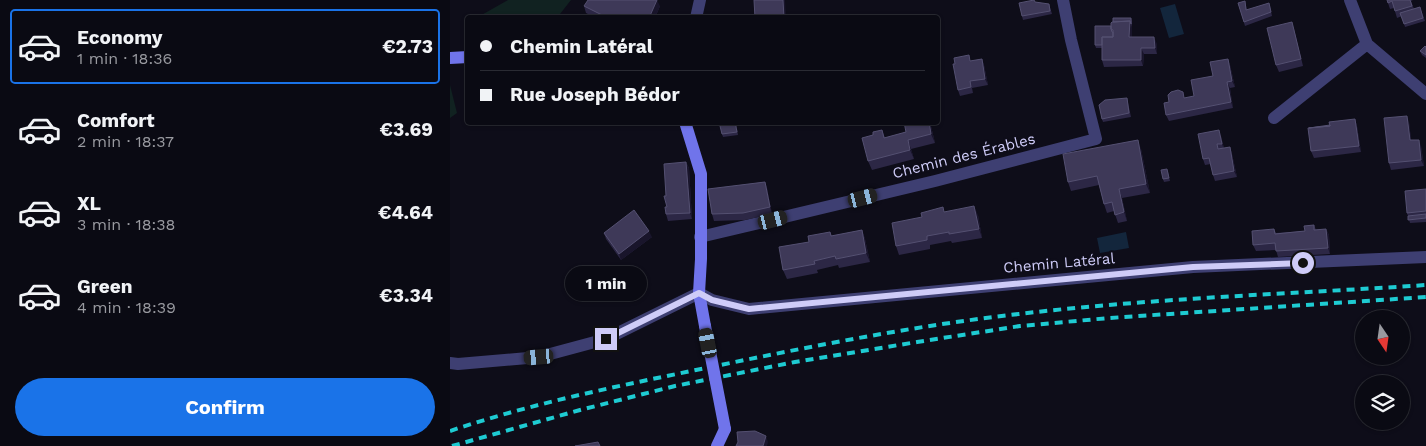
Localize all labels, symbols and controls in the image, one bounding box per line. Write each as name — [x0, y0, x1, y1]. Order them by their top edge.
icon: car — [17, 24, 62, 69]
text: Economy — [77, 26, 162, 49]
text: €2.73 — [382, 35, 433, 58]
text: Chemin Latéral — [510, 35, 653, 58]
text: 1 min · 18:36 — [77, 49, 172, 68]
text: Rue Joseph Bédor — [510, 83, 680, 106]
icon: car — [17, 107, 62, 152]
text: Comfort — [77, 109, 155, 132]
text: €3.69 — [380, 118, 433, 141]
street label: Chemin des Érables — [891, 130, 1037, 182]
text: 2 min · 18:37 — [77, 132, 174, 151]
car — [846, 187, 879, 209]
icon: car — [17, 190, 62, 235]
text: XL — [77, 192, 101, 215]
text: €4.64 — [378, 201, 433, 224]
car — [756, 209, 789, 231]
text: 3 min · 18:38 — [77, 215, 175, 234]
street label: Chemin Latéral — [1002, 249, 1116, 277]
route start — [1292, 252, 1314, 274]
callout: 1 min — [565, 266, 647, 302]
icon: car — [17, 273, 62, 318]
text: 1 min — [585, 274, 627, 293]
text: Green — [77, 275, 133, 298]
text: €3.34 — [379, 284, 433, 307]
text: 4 min · 18:39 — [77, 298, 176, 317]
north arrow — [1355, 310, 1410, 365]
map controls — [1355, 310, 1410, 430]
car — [697, 327, 718, 359]
route end — [595, 328, 617, 350]
car — [523, 348, 554, 366]
button: layers — [1355, 375, 1410, 430]
button: Confirm — [15, 378, 435, 436]

